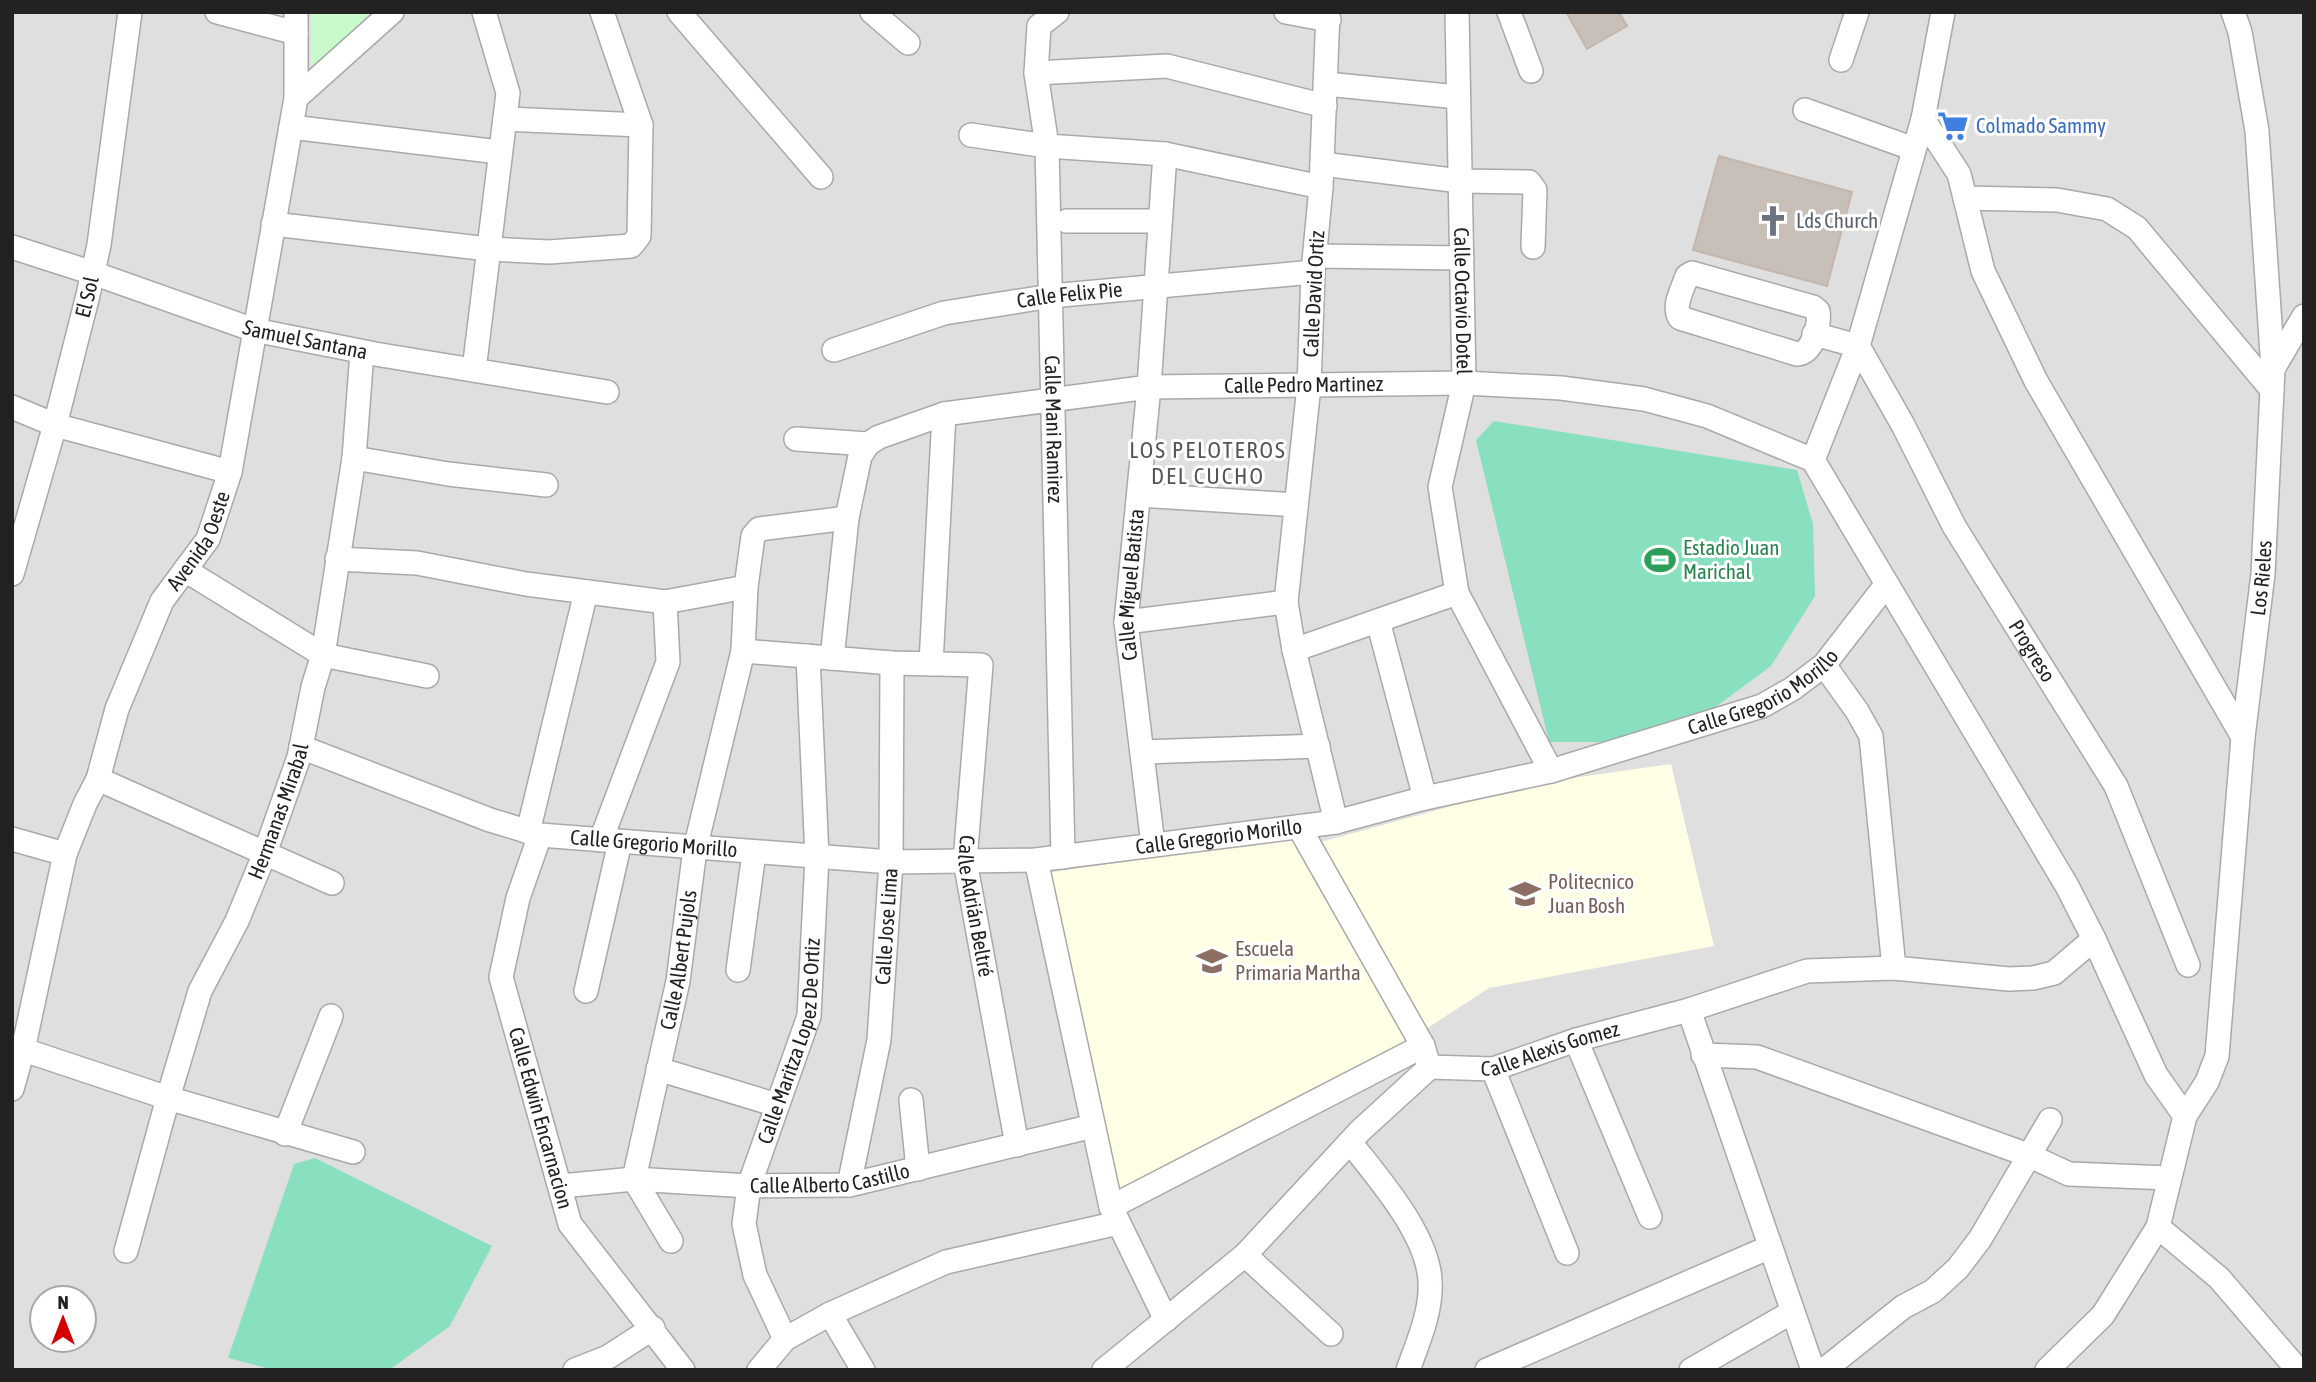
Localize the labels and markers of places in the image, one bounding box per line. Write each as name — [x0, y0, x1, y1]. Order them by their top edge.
supermarket icon: Colmado Sammy — [1936, 109, 1970, 143]
place label: Colmado Sammy — [1976, 113, 2106, 137]
church icon: Lds Church — [1756, 204, 1790, 238]
place label: Lds Church — [1796, 208, 1878, 232]
place label: Estadio Juan Marichal — [1683, 535, 1780, 583]
sports icon: Estadio Juan Marichal — [1643, 543, 1677, 577]
place label: Politecnico Juan Bosh — [1548, 869, 1634, 917]
school or university icon: Politecnico Juan Bosh — [1508, 877, 1542, 911]
place label: Escuela Primaria Martha — [1235, 936, 1361, 984]
school or university icon: Escuela Primaria Martha — [1195, 944, 1229, 978]

